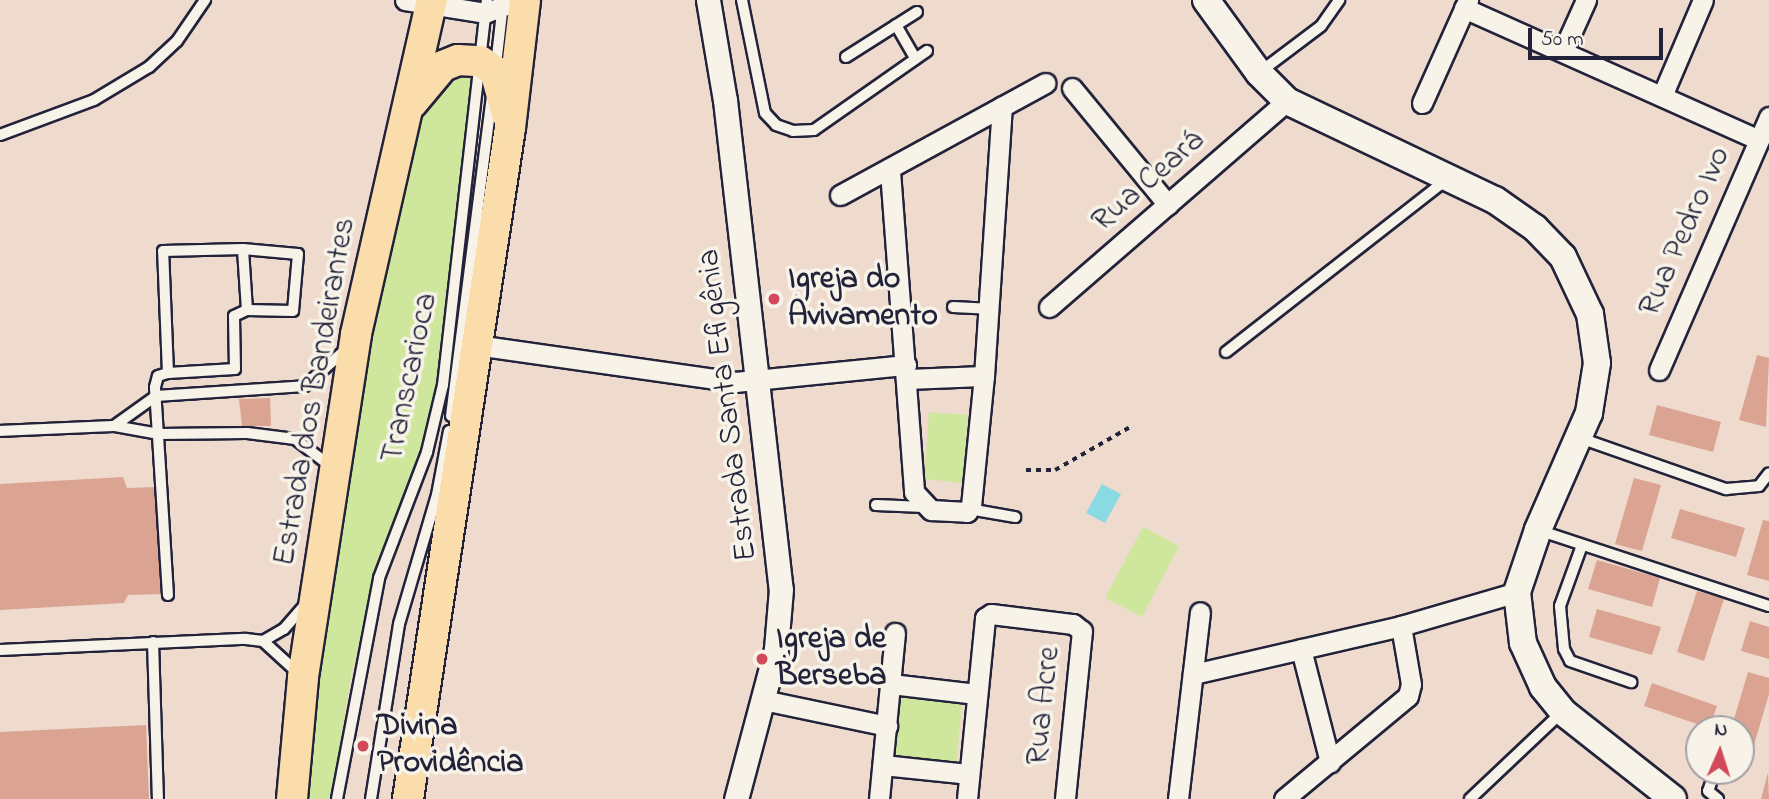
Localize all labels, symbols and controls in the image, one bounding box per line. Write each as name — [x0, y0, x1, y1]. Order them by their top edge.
scale bar — [1531, 14, 1666, 58]
text: 50 m — [1541, 25, 1584, 55]
street label: Rua Ceará — [1085, 123, 1213, 241]
street label: Rua Pedro Ivo — [1632, 141, 1740, 323]
street label: Estrada dos Bandeirantes — [266, 215, 366, 569]
street label: Estrada Santa Efigênia — [691, 247, 767, 563]
place label: Igreja do Avivamento — [788, 262, 938, 337]
street label: Transcarioca — [374, 289, 448, 467]
marker: Igreja do Avivamento — [766, 291, 782, 307]
place label: Igreja de Berseba — [776, 622, 887, 697]
street label: Rua Acre — [1020, 645, 1070, 767]
marker: Igreja de Berseba — [754, 651, 770, 667]
place label: Divina Providência — [377, 709, 524, 784]
north arrow — [1685, 715, 1755, 785]
text: N — [1714, 717, 1728, 744]
marker: Divina Providência — [355, 738, 371, 754]

